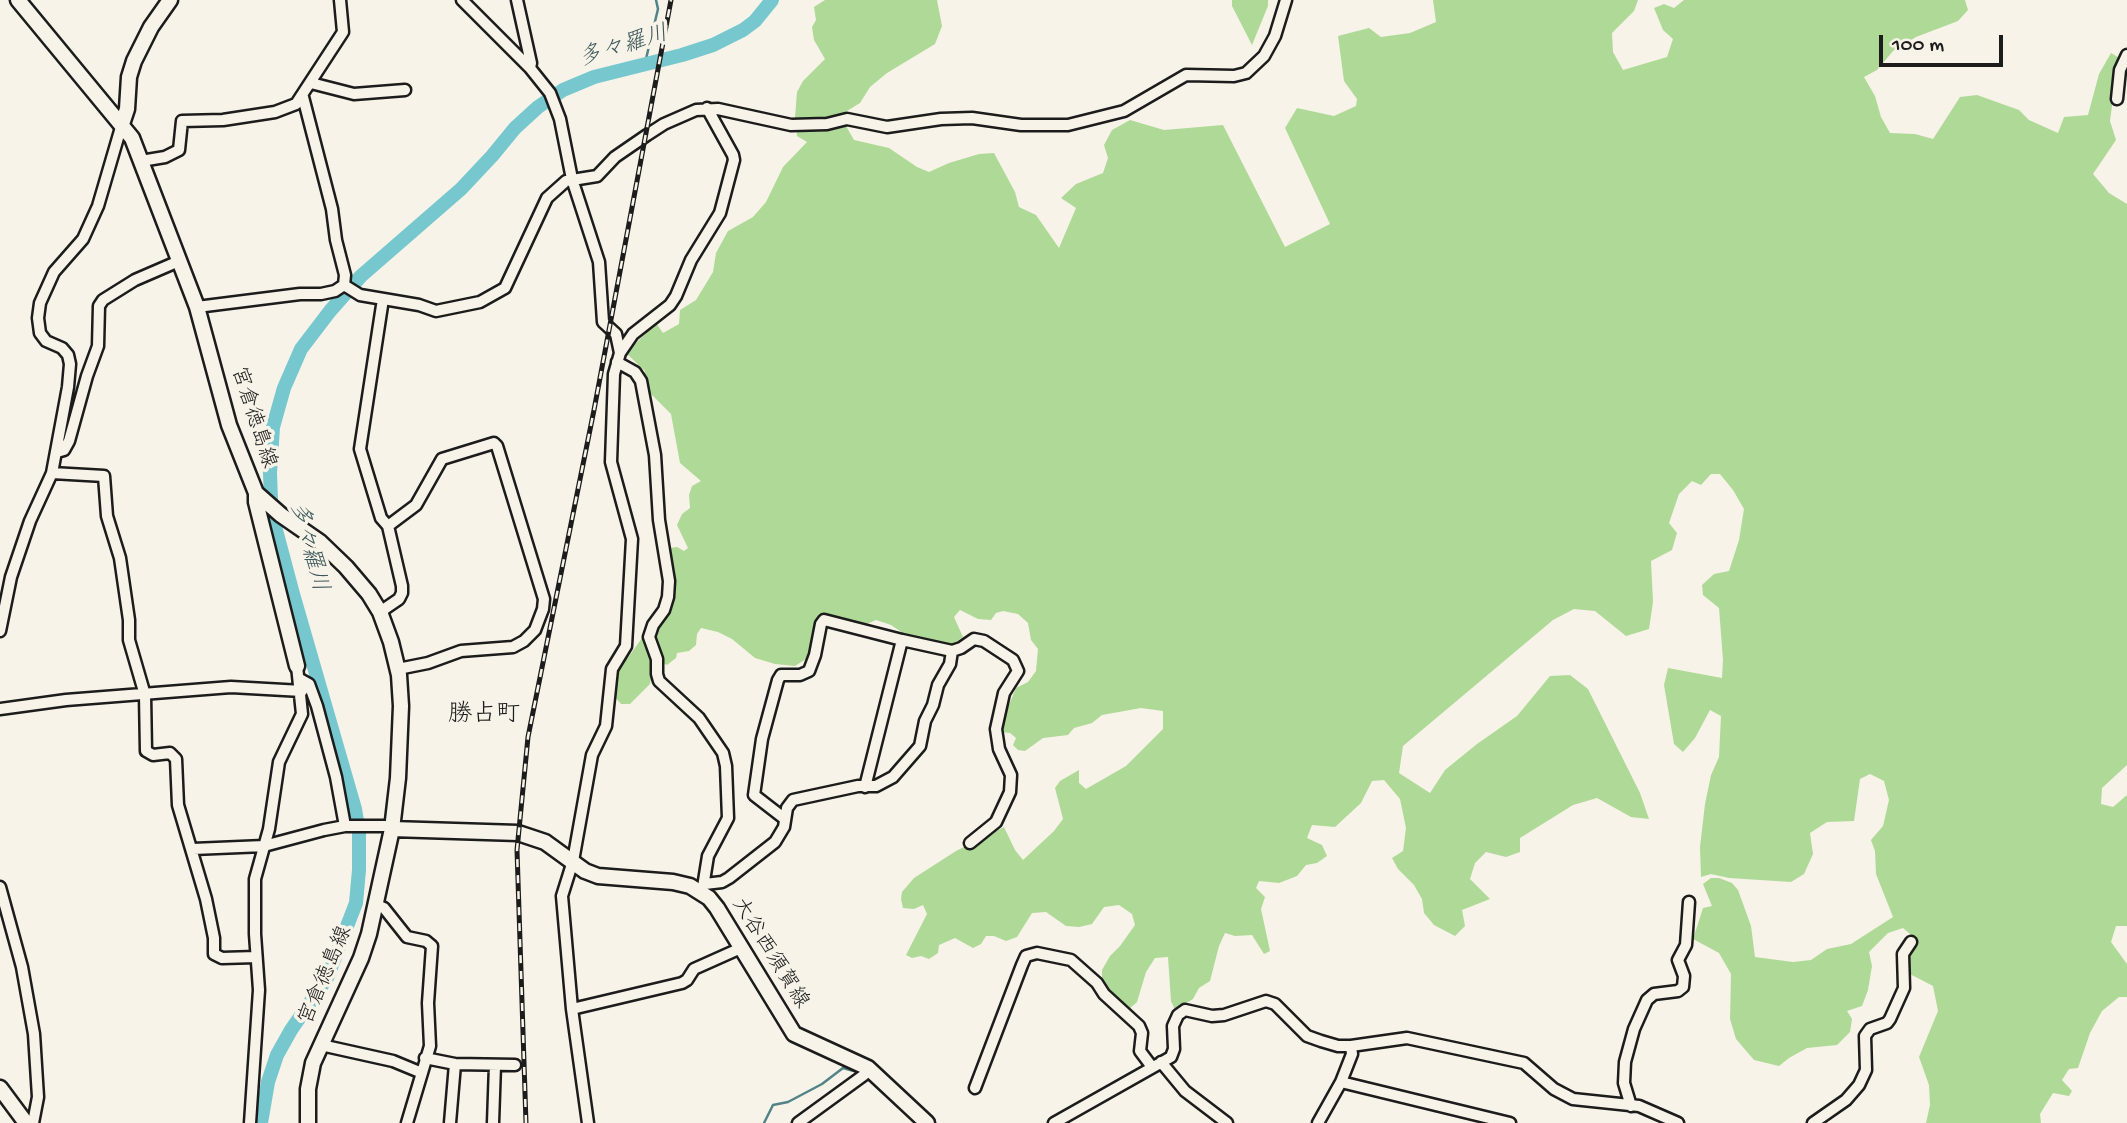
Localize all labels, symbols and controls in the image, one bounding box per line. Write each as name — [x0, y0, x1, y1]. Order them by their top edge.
water label: 多々羅川 — [576, 21, 672, 75]
scale bar — [1882, 21, 2006, 65]
text: 100 m — [1892, 34, 1944, 59]
street label: 宮倉徳島線 — [224, 364, 280, 472]
water label: 多々羅川 — [282, 499, 332, 595]
district label: 勝占町 — [448, 702, 520, 730]
street label: 大谷西須賀線 — [725, 894, 813, 1014]
street label: 宮倉徳島線 — [295, 923, 359, 1029]

